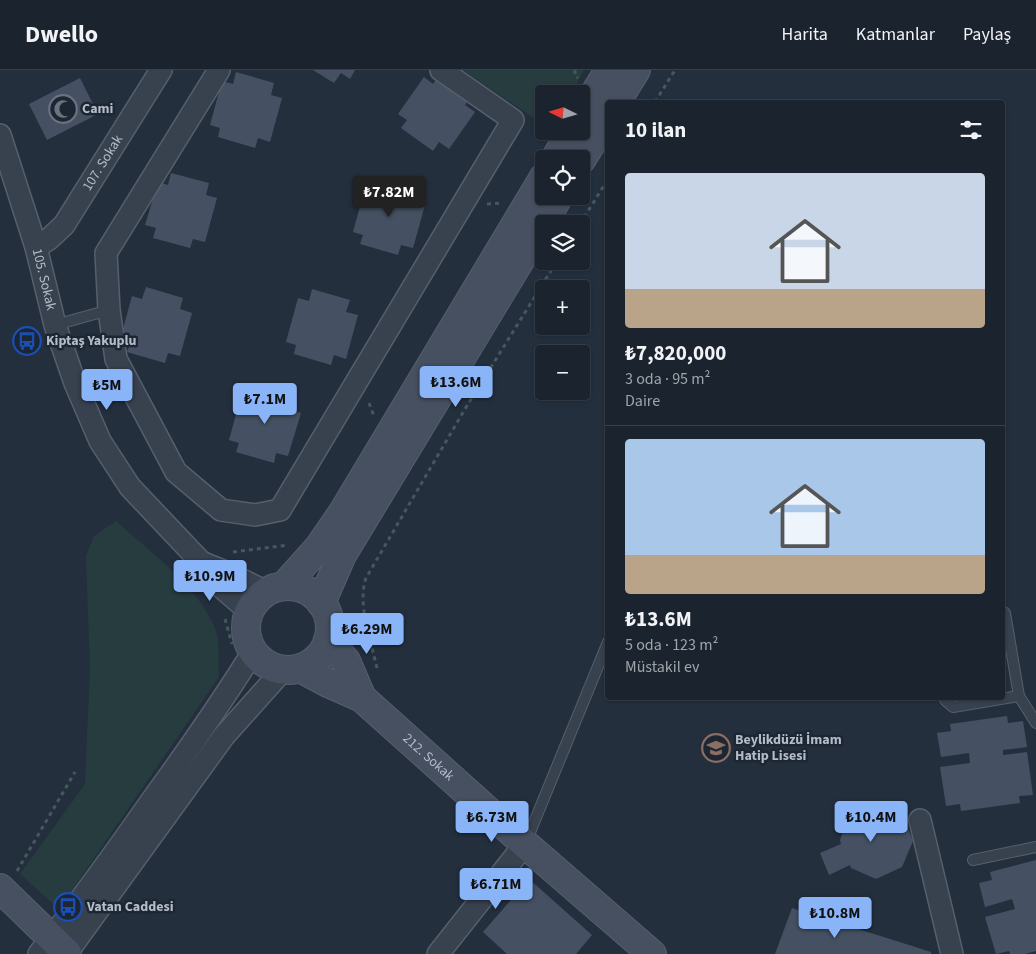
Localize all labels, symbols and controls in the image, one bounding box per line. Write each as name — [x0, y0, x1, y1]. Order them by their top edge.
text: Dwello — [25, 17, 98, 52]
text: Harita — [782, 22, 828, 47]
text: Katmanlar — [856, 22, 935, 47]
text: Paylaş — [963, 22, 1011, 47]
north arrow — [535, 85, 590, 140]
map controls — [535, 85, 590, 400]
mosque icon: Cami — [48, 94, 78, 124]
place label: Cami — [82, 99, 114, 119]
text: 10 ilan — [625, 115, 686, 145]
icon: filters — [957, 116, 985, 144]
street label: 107. Sokak — [78, 131, 128, 195]
button: locate — [535, 150, 590, 205]
pin: ₺7.82M — [348, 176, 430, 218]
text: ₺7.82M — [364, 181, 414, 203]
icon: home — [760, 206, 850, 296]
button: layers — [535, 215, 590, 270]
street label: 105. Sokak — [27, 246, 61, 312]
button: + — [535, 280, 590, 335]
bus stop icon: Kiptaş Yakuplu — [12, 326, 42, 356]
place label: Kiptaş Yakuplu — [46, 331, 137, 351]
text: ₺7,820,000 — [625, 338, 726, 368]
button: − — [535, 345, 590, 400]
pin: ₺13.6M — [415, 366, 497, 408]
pin: ₺5M — [83, 368, 131, 411]
text: 3 oda · 95 m² — [625, 368, 710, 390]
text: ₺13.6M — [431, 371, 481, 393]
text: ₺5M — [92, 374, 122, 396]
pin: ₺7.1M — [230, 382, 300, 425]
text: ₺7.1M — [244, 388, 286, 410]
text: Daire — [625, 390, 660, 412]
icon: home — [760, 471, 850, 561]
pin: ₺10.9M — [169, 560, 251, 602]
text: ₺10.9M — [185, 565, 235, 587]
text: ₺13.6M — [625, 604, 692, 634]
pin: ₺6.29M — [326, 612, 408, 655]
text: ₺6.29M — [342, 618, 392, 640]
text: 5 oda · 123 m² — [625, 634, 718, 656]
text: Müstakil ev — [625, 656, 699, 678]
street label: 212. Sokak — [398, 729, 459, 786]
place label: Beylikdüzü İmam Hatip Lisesi — [735, 730, 842, 766]
school or university icon: Beylikdüzü İmam Hatip Lisesi — [701, 733, 731, 763]
pin: ₺6.73M — [451, 800, 533, 843]
pin: ₺10.4M — [830, 800, 912, 843]
text: ₺6.73M — [467, 806, 517, 828]
text: ₺10.4M — [846, 806, 896, 828]
pin: ₺6.71M — [455, 868, 537, 910]
text: ₺6.71M — [471, 873, 521, 895]
bus stop icon: Vatan Caddesi — [53, 892, 83, 922]
pin: ₺10.8M — [794, 896, 876, 939]
place label: Vatan Caddesi — [86, 897, 174, 917]
text: ₺10.8M — [810, 902, 860, 924]

